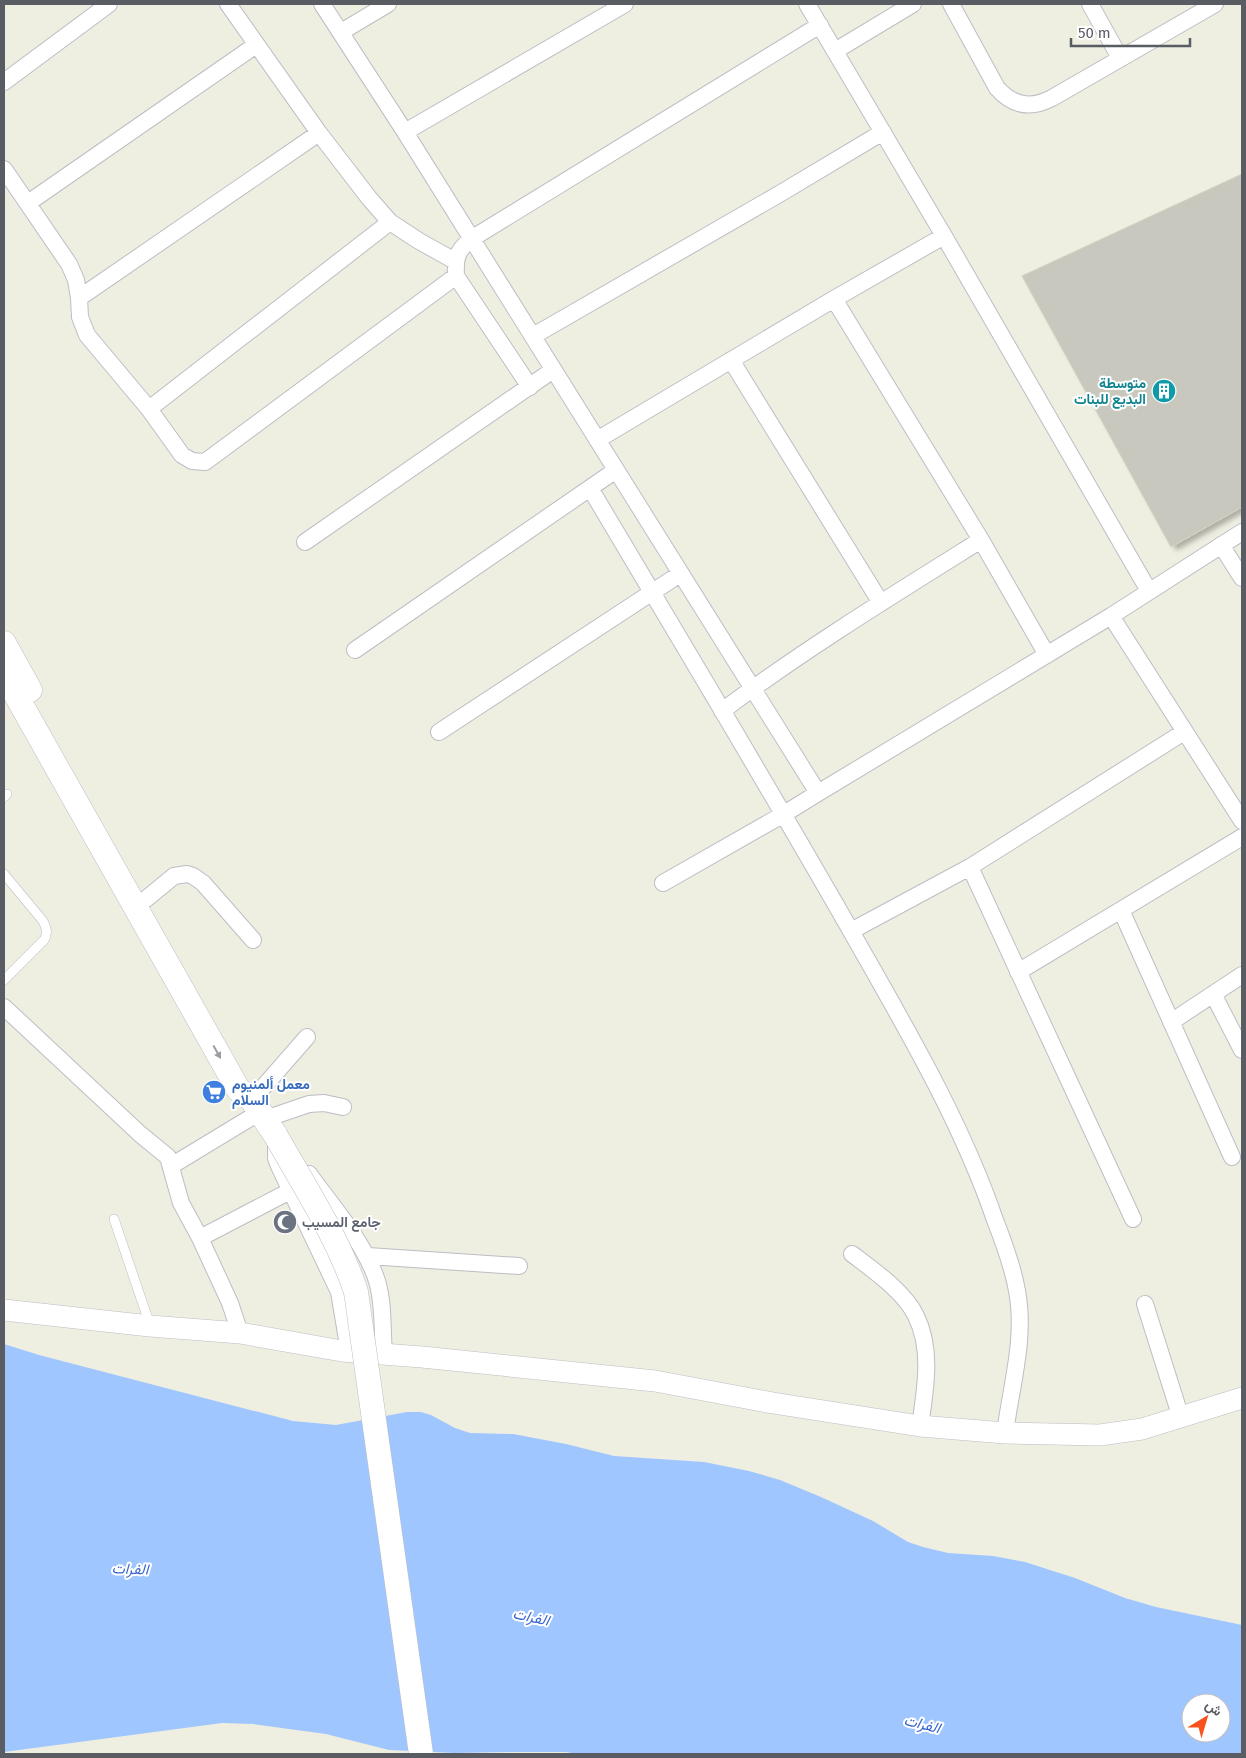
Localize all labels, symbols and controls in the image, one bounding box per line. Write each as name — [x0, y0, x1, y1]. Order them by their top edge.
scale bar — [1071, 15, 1190, 47]
text: 50 m — [1078, 24, 1111, 42]
place label: متوسطة البديع للبنات — [1074, 375, 1146, 409]
building icon: متوسطة البديع للبنات — [1151, 378, 1177, 404]
one-way arrow — [213, 1045, 221, 1059]
place label: معمل ألمنيوم السلام — [232, 1076, 310, 1109]
supermarket icon: معمل ألمنيوم السلام — [201, 1079, 227, 1105]
mosque icon: جامع المسيب — [272, 1209, 298, 1235]
place label: جامع المسيب — [302, 1214, 381, 1232]
water label: الفرات — [111, 1559, 150, 1579]
water label: الفرات — [511, 1604, 552, 1630]
north arrow — [1181, 1693, 1231, 1743]
text: ش — [1202, 1696, 1226, 1720]
water label: الفرات — [902, 1711, 943, 1738]

